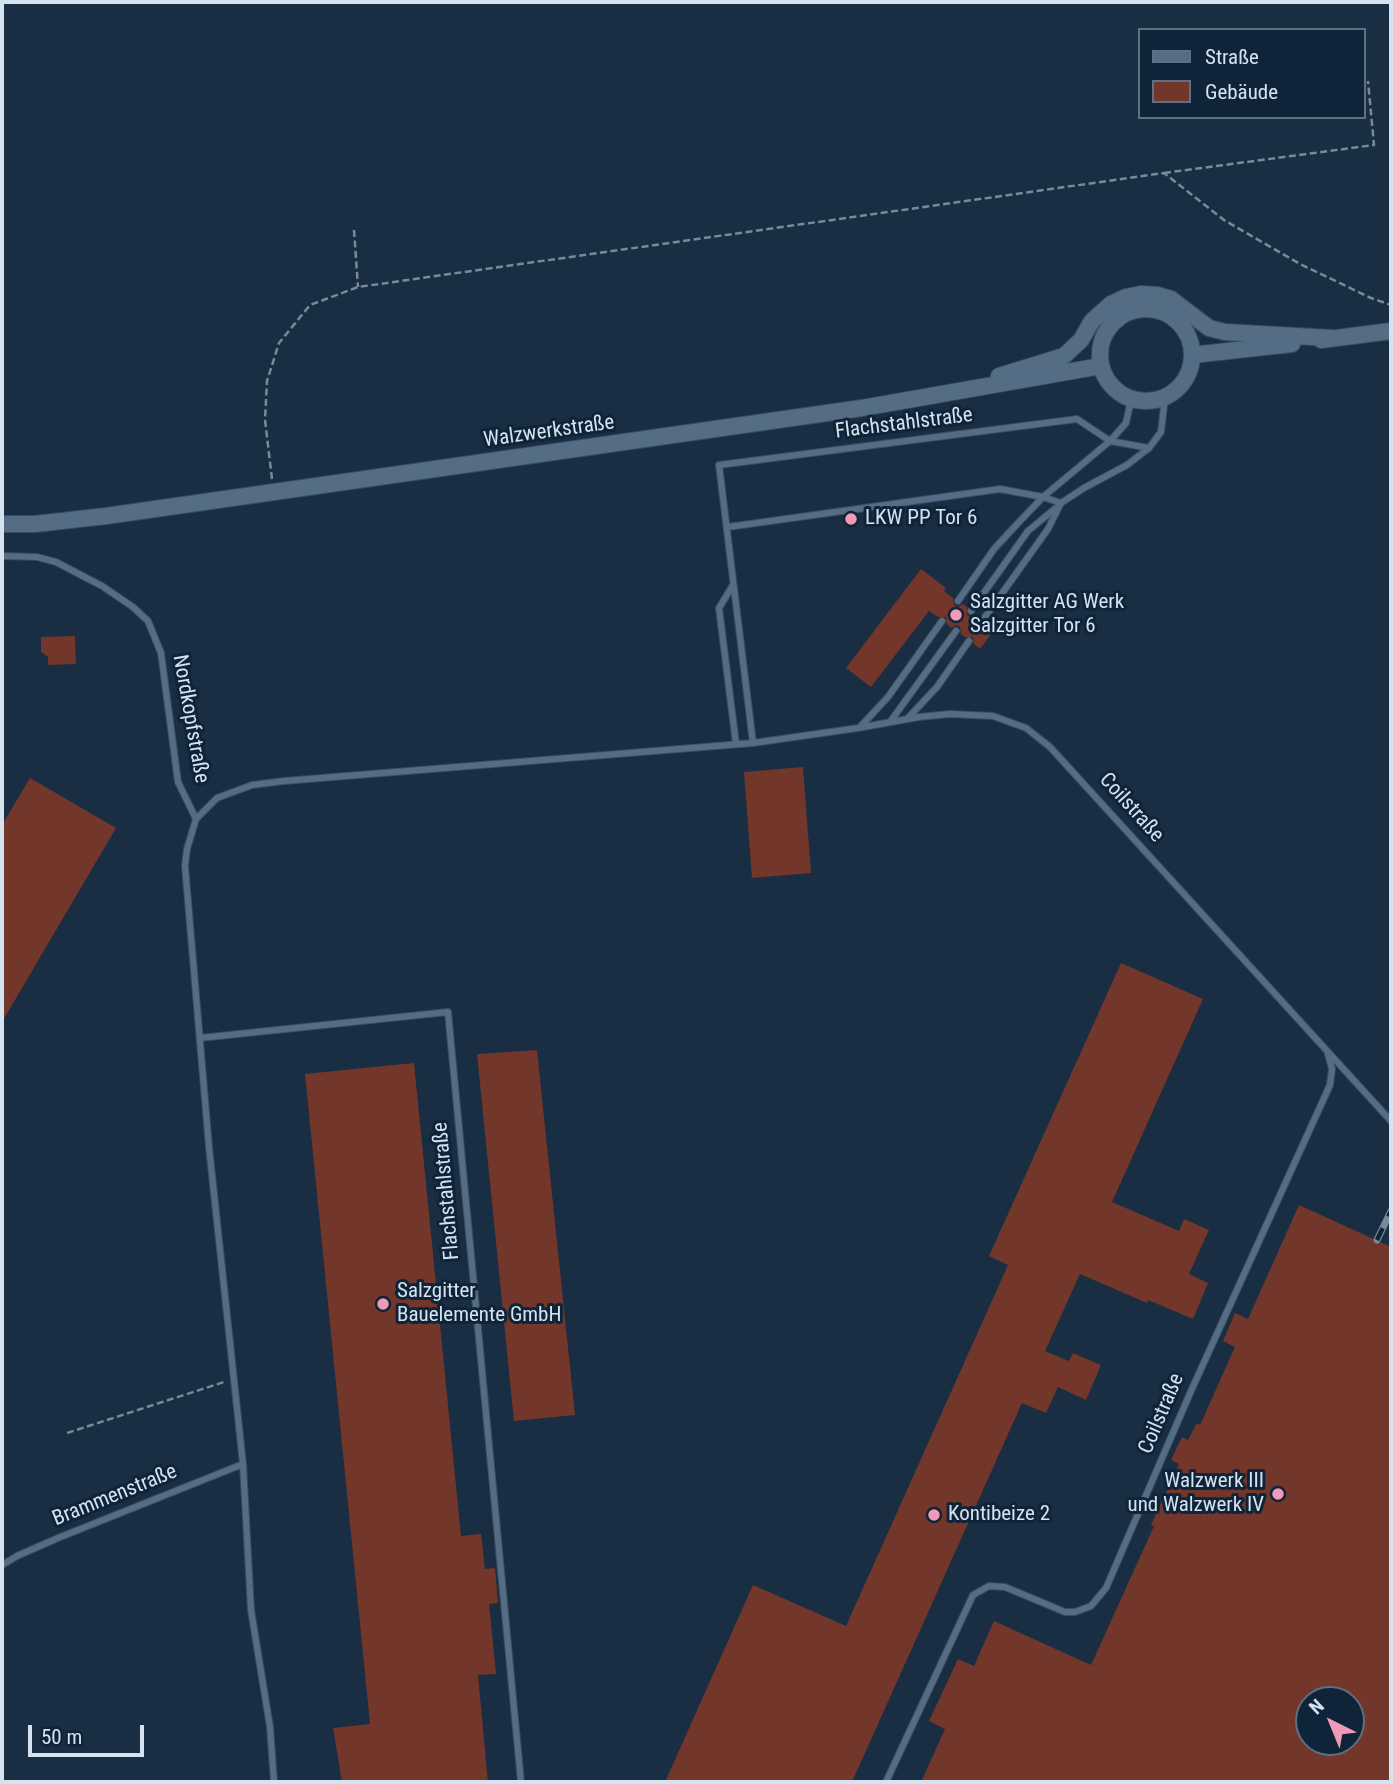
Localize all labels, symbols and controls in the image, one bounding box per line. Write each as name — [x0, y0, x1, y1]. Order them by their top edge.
legend — [1138, 28, 1365, 119]
text: Straße — [1205, 45, 1259, 69]
text: Gebäude — [1205, 80, 1278, 104]
street label: Flachstahlstraße — [834, 403, 974, 445]
street label: Walzwerkstraße — [482, 410, 616, 454]
place label: LKW PP Tor 6 — [865, 506, 977, 532]
marker: LKW PP Tor 6 — [843, 511, 859, 527]
place label: Salzgitter AG Werk Salzgitter Tor 6 — [970, 590, 1124, 640]
marker: Salzgitter AG Werk Salzgitter Tor 6 — [948, 607, 964, 623]
street label: Nordkopfstraße — [166, 653, 214, 785]
street label: Coilstraße — [1093, 768, 1169, 848]
street label: Flachstahlstraße — [428, 1121, 466, 1261]
place label: Salzgitter Bauelemente GmbH — [397, 1279, 561, 1329]
marker: Salzgitter Bauelemente GmbH — [375, 1296, 391, 1312]
street label: Coilstraße — [1134, 1370, 1190, 1458]
street label: Brammenstraße — [49, 1460, 181, 1532]
place label: Walzwerk III und Walzwerk IV — [1127, 1469, 1264, 1519]
marker: Walzwerk III und Walzwerk IV — [1270, 1486, 1286, 1502]
place label: Kontibeize 2 — [948, 1502, 1050, 1528]
marker: Kontibeize 2 — [926, 1507, 942, 1523]
north arrow — [1295, 1686, 1365, 1756]
text: N — [1305, 1694, 1329, 1719]
scale bar — [32, 1710, 147, 1754]
text: 50 m — [41, 1725, 82, 1749]

